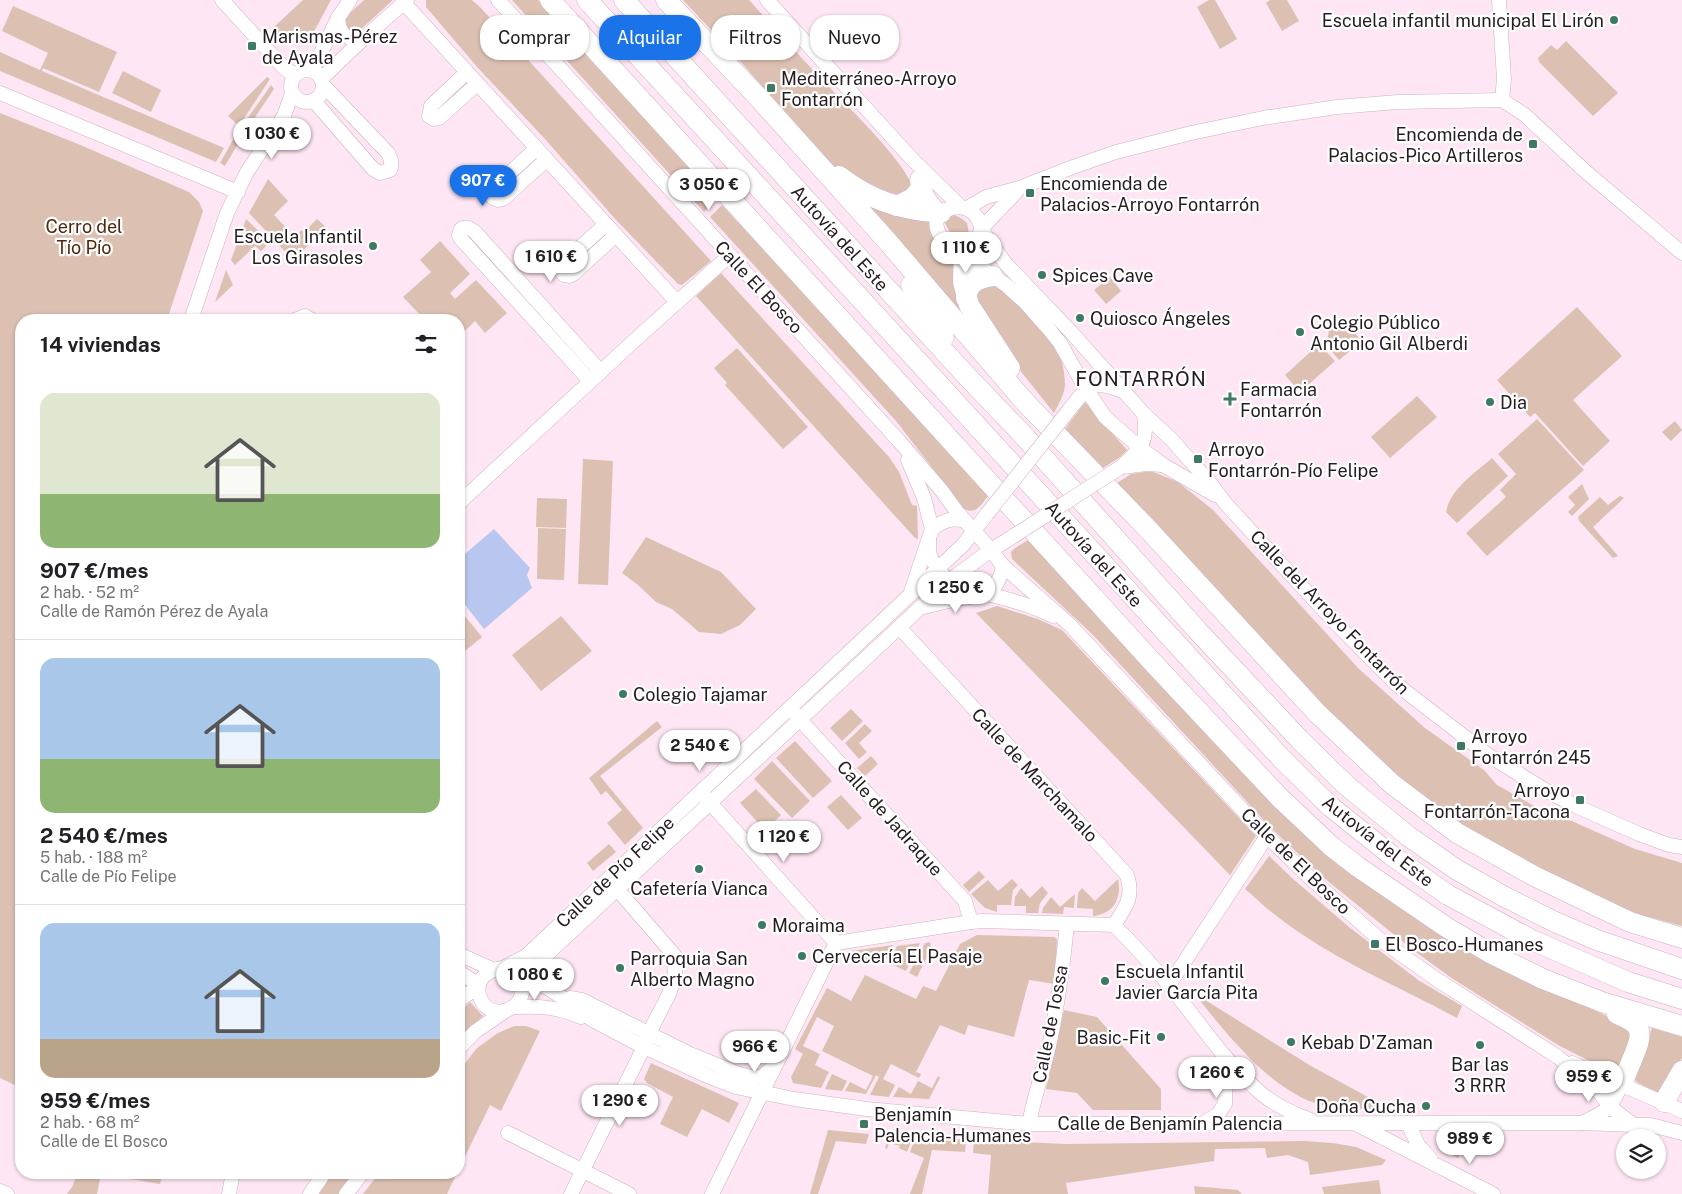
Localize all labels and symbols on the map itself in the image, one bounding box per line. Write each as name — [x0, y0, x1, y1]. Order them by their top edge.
place label: Escuela infantil municipal El Lirón — [1322, 10, 1604, 31]
marker: Escuela infantil municipal El Lirón — [1608, 14, 1620, 26]
place label: Marismas-Pérez de Ayala — [262, 26, 397, 68]
marker: Marismas-Pérez de Ayala — [246, 40, 258, 52]
place label: Mediterráneo-Arroyo Fontarrón — [781, 68, 957, 110]
marker: Mediterráneo-Arroyo Fontarrón — [765, 82, 777, 94]
pin: 1 030 € — [226, 118, 318, 160]
place label: Encomienda de Palacios-Pico Artilleros — [1328, 124, 1523, 166]
marker: Encomienda de Palacios-Pico Artilleros — [1527, 138, 1539, 150]
pin: 907 € — [448, 164, 518, 207]
pin: 3 050 € — [663, 168, 755, 211]
place label: Encomienda de Palacios-Arroyo Fontarrón — [1040, 173, 1260, 215]
street label: Autovía del Este — [787, 181, 893, 295]
marker: Encomienda de Palacios-Arroyo Fontarrón — [1024, 187, 1036, 199]
park label: Cerro del Tío Pío — [45, 216, 123, 258]
place label: Escuela Infantil Los Girasoles — [233, 226, 363, 268]
pin: 1 110 € — [920, 232, 1012, 274]
street label: Calle El Bosco — [711, 236, 807, 338]
marker: Escuela Infantil Los Girasoles — [367, 240, 379, 252]
pin: 1 610 € — [505, 240, 597, 283]
place label: Spices Cave — [1052, 265, 1154, 286]
marker: Spices Cave — [1036, 269, 1048, 281]
place label: Quiosco Ángeles — [1090, 307, 1230, 329]
marker: Quiosco Ángeles — [1074, 312, 1086, 324]
place label: Colegio Público Antonio Gil Alberdi — [1310, 312, 1468, 354]
marker: Colegio Público Antonio Gil Alberdi — [1294, 326, 1306, 338]
district label: FONTARRÓN — [1075, 366, 1207, 391]
place label: Farmacia Fontarrón — [1240, 379, 1322, 421]
place label: Dia — [1500, 392, 1527, 413]
marker: Farmacia Fontarrón — [1224, 393, 1236, 405]
marker: Dia — [1484, 396, 1496, 408]
place label: Arroyo Fontarrón-Pío Felipe — [1208, 439, 1379, 481]
marker: Arroyo Fontarrón-Pío Felipe — [1192, 453, 1204, 465]
street label: Autovía del Este — [1041, 497, 1147, 611]
street label: Calle del Arroyo Fontarrón — [1246, 526, 1414, 698]
pin: 1 250 € — [910, 572, 1002, 614]
place label: Colegio Tajamar — [633, 684, 768, 705]
marker: Colegio Tajamar — [617, 688, 629, 700]
street label: Calle de Marchamalo — [968, 704, 1102, 846]
place label: Arroyo Fontarrón 245 — [1471, 726, 1591, 768]
pin: 2 540 € — [654, 730, 746, 772]
marker: Arroyo Fontarrón 245 — [1455, 740, 1467, 752]
street label: Calle de Jadraque — [833, 756, 947, 880]
place label: Arroyo Fontarrón-Tacona — [1424, 780, 1570, 822]
street label: Autovía del Este — [1318, 791, 1438, 891]
marker: Arroyo Fontarrón-Tacona — [1574, 794, 1586, 806]
street label: Calle de El Bosco — [1237, 803, 1355, 919]
street label: Calle de Pío Felipe — [552, 812, 678, 932]
pin: 1 120 € — [738, 820, 830, 863]
marker: Cafetería Vianca — [693, 863, 705, 875]
place label: Cafetería Vianca — [630, 878, 768, 899]
place label: Moraima — [772, 915, 845, 936]
marker: Moraima — [756, 919, 768, 931]
place label: El Bosco-Humanes — [1385, 934, 1543, 955]
marker: El Bosco-Humanes — [1369, 938, 1381, 950]
place label: Cervecería El Pasaje — [812, 946, 983, 967]
place label: Parroquia San Alberto Magno — [630, 948, 755, 990]
marker: Cervecería El Pasaje — [796, 950, 808, 962]
pin: 1 080 € — [489, 958, 581, 1001]
place label: Escuela Infantil Javier García Pita — [1115, 961, 1258, 1003]
marker: Parroquia San Alberto Magno — [614, 962, 626, 974]
street label: Calle de Tossa — [1028, 963, 1072, 1085]
marker: Escuela Infantil Javier García Pita — [1099, 975, 1111, 987]
place label: Basic-Fit — [1077, 1027, 1151, 1048]
pin: 966 € — [720, 1030, 790, 1073]
marker: Basic-Fit — [1155, 1031, 1167, 1043]
place label: Kebab D'Zaman — [1301, 1032, 1433, 1053]
marker: Kebab D'Zaman — [1285, 1036, 1297, 1048]
marker: Bar las 3 RRR — [1474, 1039, 1486, 1051]
place label: Bar las 3 RRR — [1451, 1054, 1509, 1096]
pin: 1 260 € — [1171, 1056, 1263, 1099]
pin: 959 € — [1554, 1060, 1624, 1103]
pin: 1 290 € — [574, 1084, 666, 1127]
place label: Doña Cucha — [1316, 1096, 1416, 1117]
marker: Doña Cucha — [1420, 1100, 1432, 1112]
place label: Benjamín Palencia-Humanes — [874, 1104, 1031, 1146]
street label: Calle de Benjamín Palencia — [1058, 1113, 1282, 1134]
marker: Benjamín Palencia-Humanes — [858, 1118, 870, 1130]
pin: 989 € — [1435, 1122, 1505, 1165]

